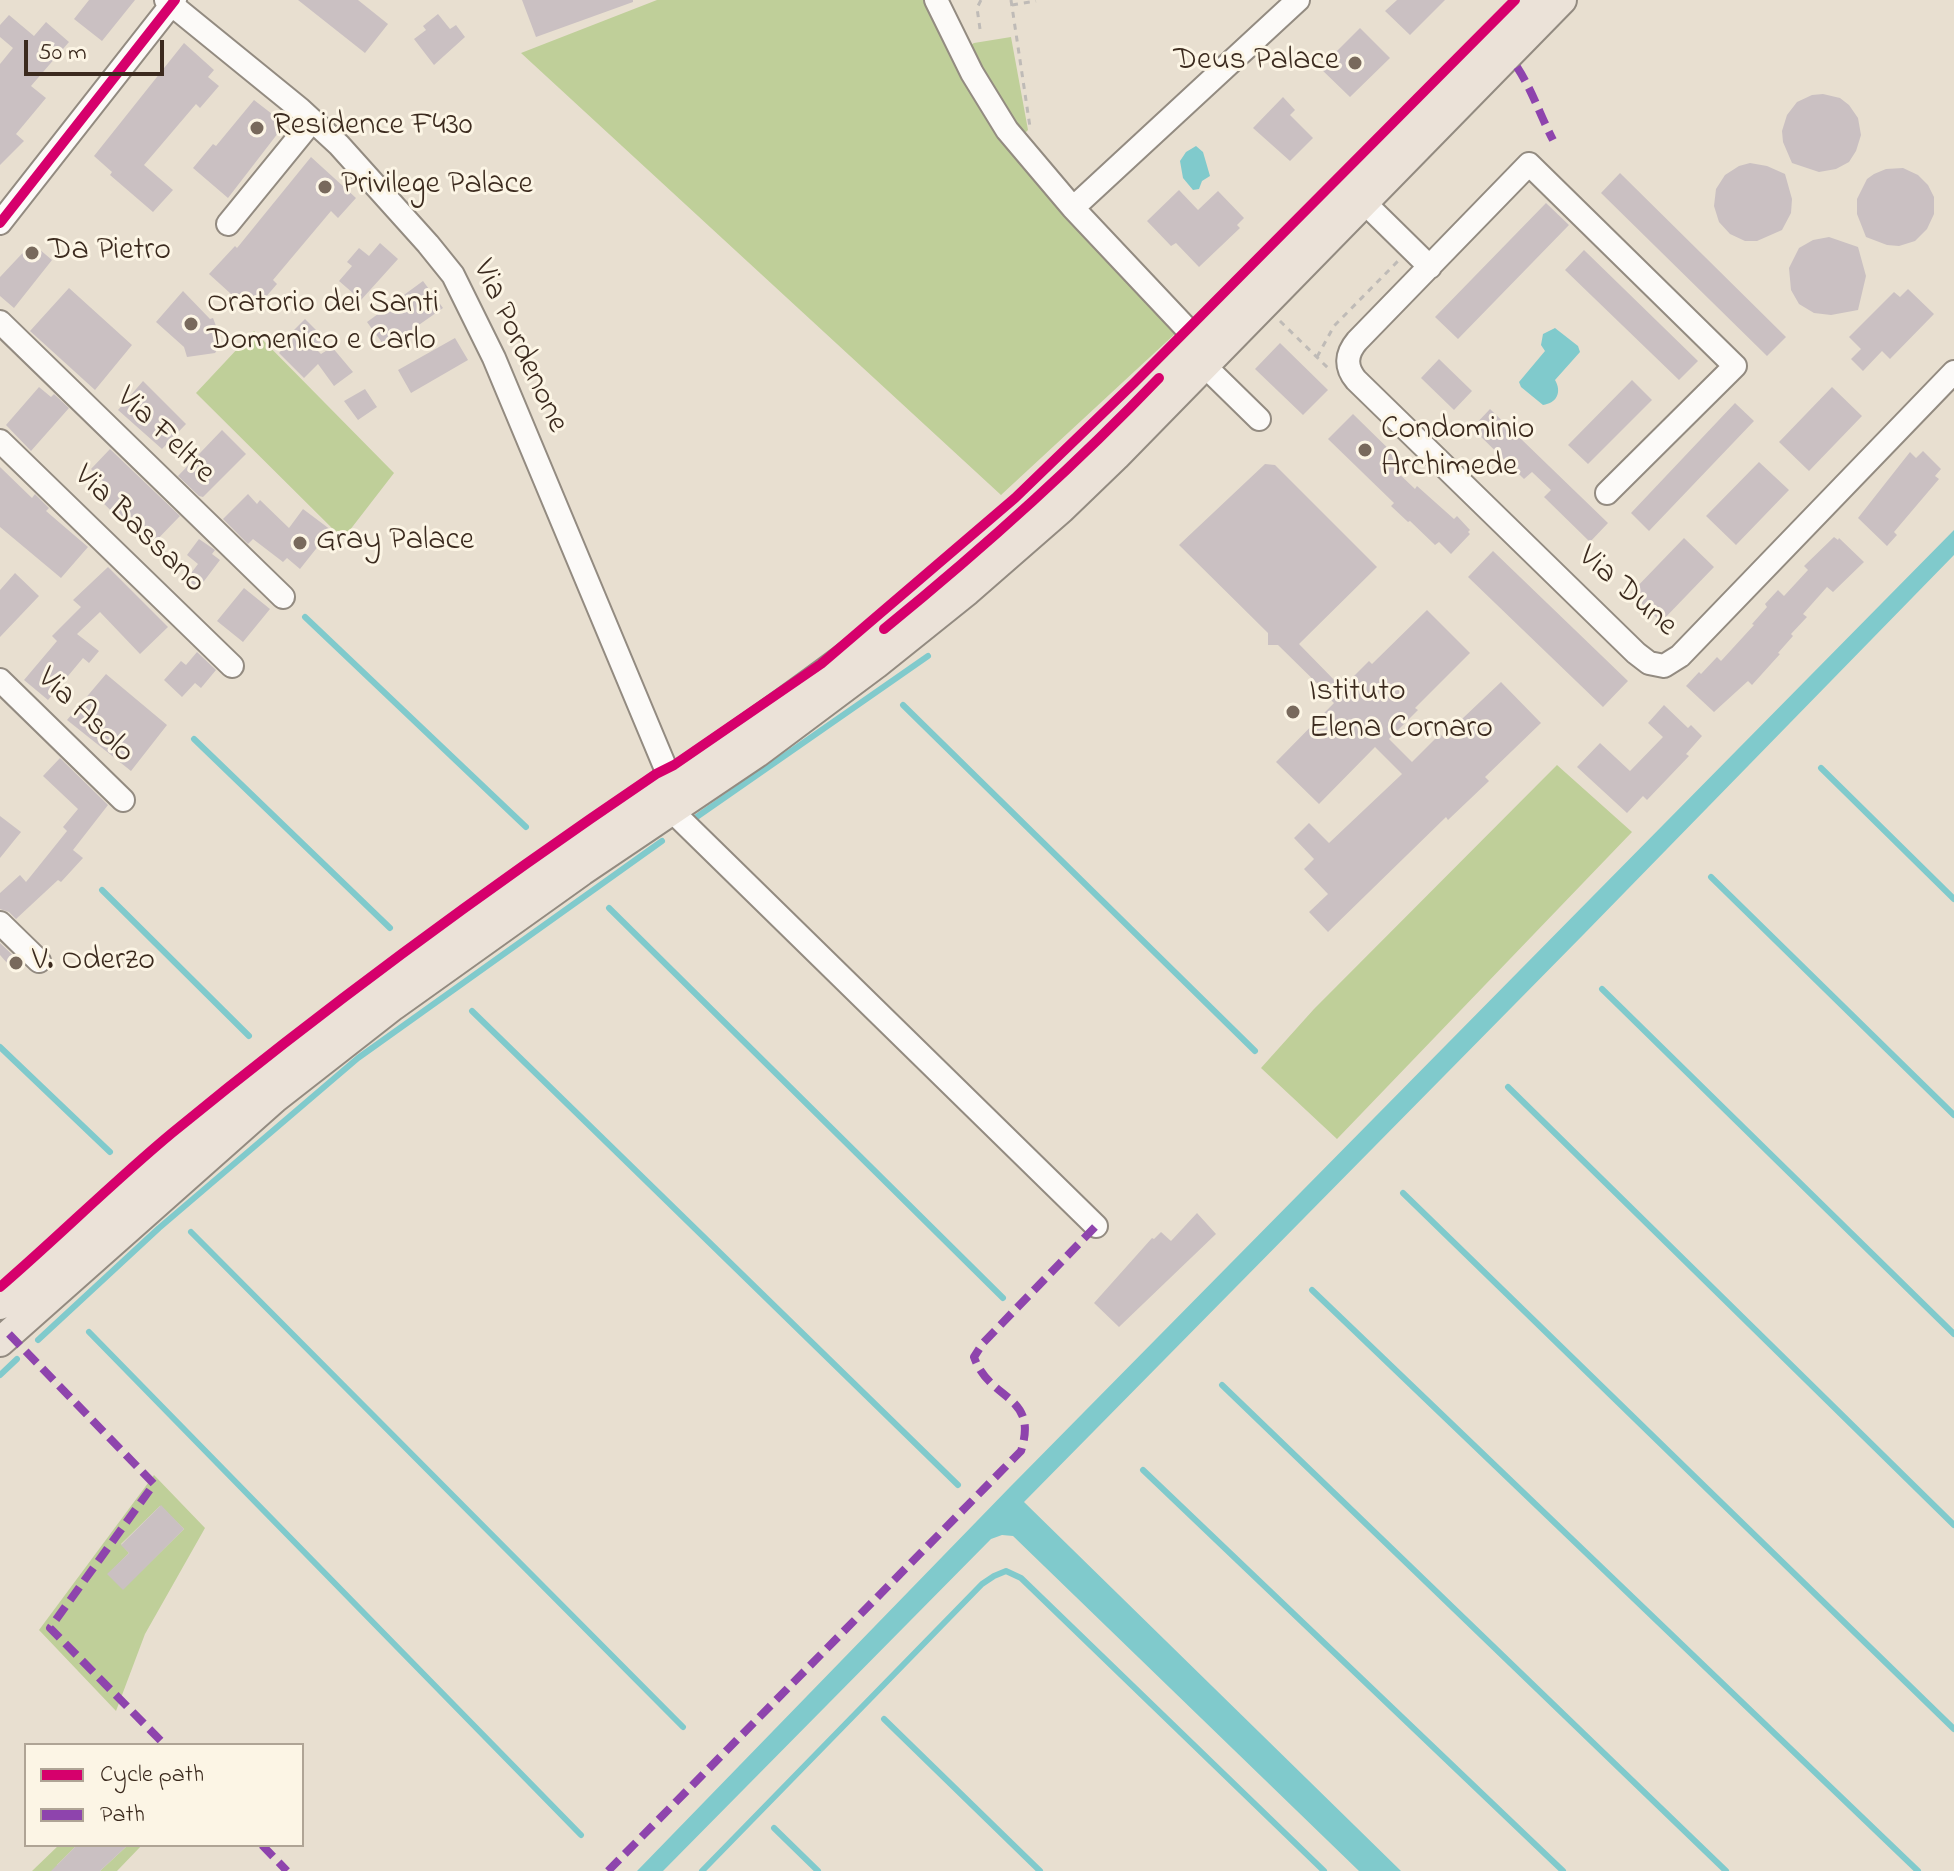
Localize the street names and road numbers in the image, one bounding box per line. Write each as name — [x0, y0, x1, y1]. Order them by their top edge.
street label: Via Pordenone — [461, 255, 575, 439]
street label: Via Feltre — [106, 380, 222, 494]
street label: Via Bassano — [64, 459, 212, 603]
street label: Via Dune — [1568, 539, 1684, 647]
street label: Via Asolo — [27, 661, 141, 773]

